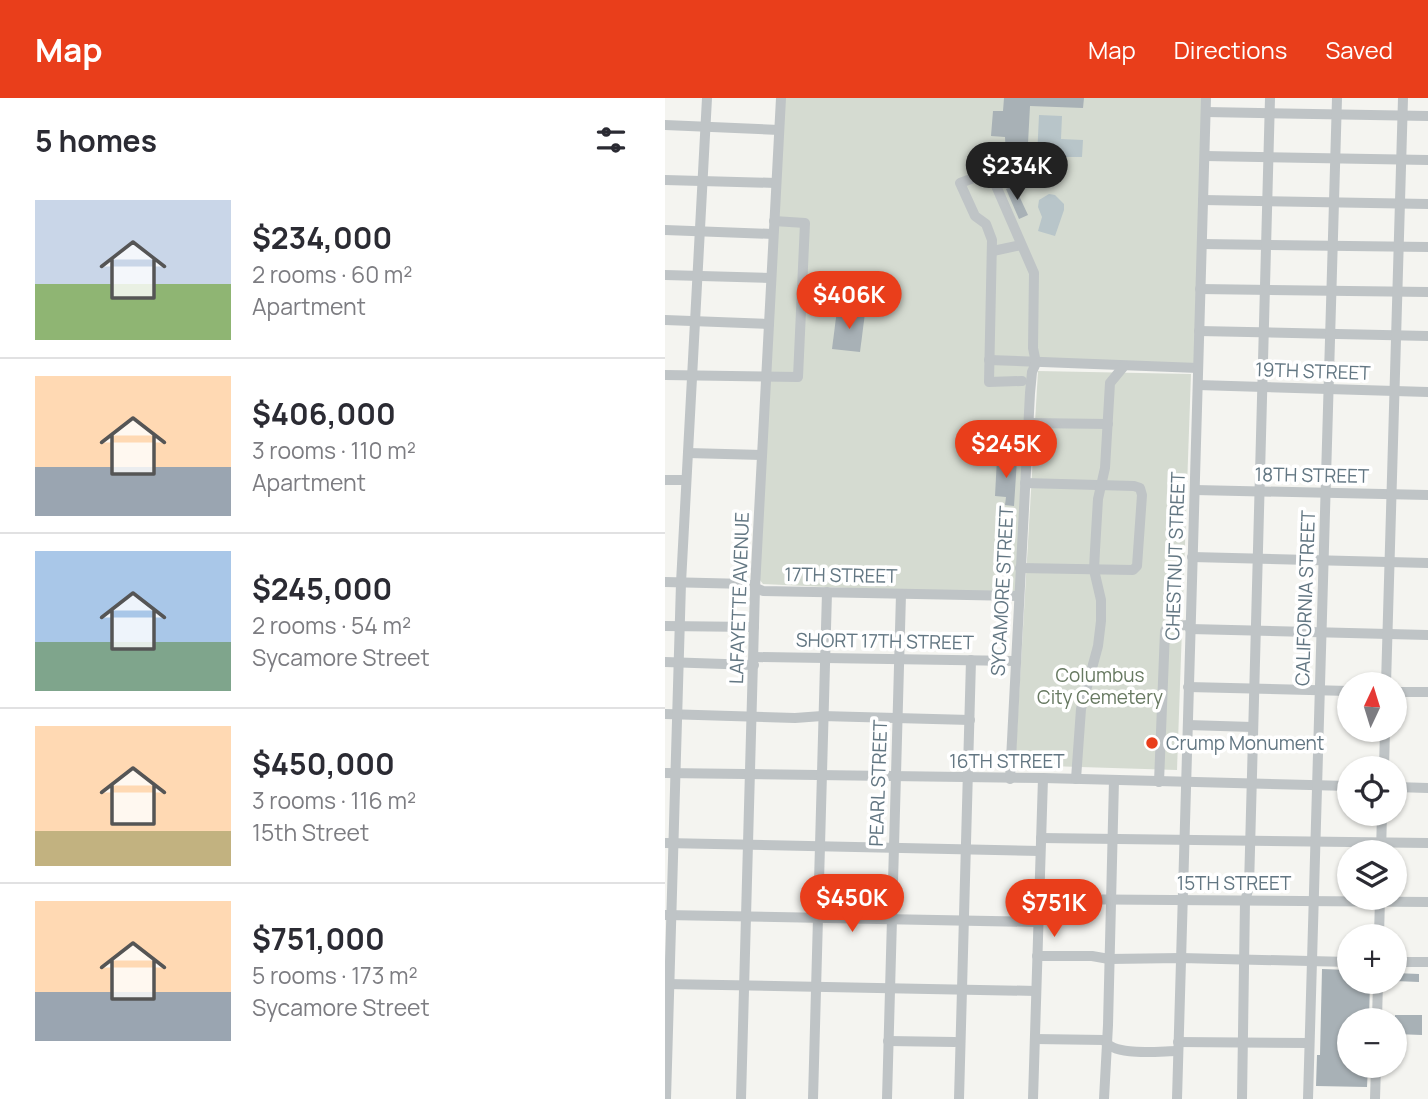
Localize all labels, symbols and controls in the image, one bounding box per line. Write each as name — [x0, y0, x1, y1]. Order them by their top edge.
text: Map — [35, 27, 103, 72]
text: Map — [1088, 33, 1136, 66]
text: Directions — [1174, 33, 1287, 66]
text: Saved — [1325, 33, 1393, 66]
text: 5 homes — [35, 120, 157, 161]
icon: filters — [592, 121, 630, 159]
pin: $234K — [968, 142, 1066, 202]
text: $234K — [982, 149, 1052, 181]
text: $234,000 — [252, 217, 392, 258]
icon: home — [91, 228, 175, 312]
text: 2 rooms · 60 m² — [252, 258, 413, 290]
pin: $406K — [800, 272, 898, 331]
text: $406K — [813, 278, 885, 310]
text: Apartment — [252, 290, 366, 322]
street label: 19TH STREET — [1255, 356, 1372, 386]
text: $406,000 — [252, 393, 396, 434]
icon: home — [91, 404, 175, 488]
pin: $245K — [957, 420, 1055, 480]
text: $245K — [971, 427, 1041, 459]
text: 3 rooms · 110 m² — [252, 434, 416, 466]
street label: 18TH STREET — [1254, 461, 1370, 489]
text: Apartment — [252, 466, 366, 498]
street label: CHESTNUT STREET — [1159, 470, 1191, 641]
street label: SYCAMORE STREET — [985, 504, 1019, 677]
street label: CALIFORNIA STREET — [1289, 509, 1321, 686]
street label: LAFAYETTE AVENUE — [723, 512, 755, 684]
street label: 17TH STREET — [784, 561, 898, 589]
text: $245,000 — [252, 568, 392, 609]
icon: home — [91, 579, 175, 663]
text: 2 rooms · 54 m² — [252, 609, 411, 641]
street label: SHORT 17TH STREET — [796, 626, 975, 656]
text: Sycamore Street — [252, 641, 430, 673]
park label: Columbus City Cemetery — [1037, 662, 1163, 710]
north arrow — [1337, 672, 1407, 742]
map controls — [1337, 672, 1407, 1078]
street label: PEARL STREET — [863, 718, 893, 847]
place label: Crump Monument — [1166, 730, 1324, 756]
marker: Crump Monument — [1144, 735, 1160, 751]
text: $450,000 — [252, 743, 395, 784]
street label: 16TH STREET — [949, 748, 1065, 774]
icon: home — [91, 754, 175, 838]
button: locate — [1337, 756, 1407, 826]
text: 3 rooms · 116 m² — [252, 784, 416, 816]
text: 15th Street — [252, 816, 369, 848]
button: layers — [1337, 840, 1407, 910]
street label: 15TH STREET — [1177, 870, 1292, 896]
pin: $450K — [803, 874, 901, 934]
pin: $751K — [1005, 880, 1103, 939]
text: $450K — [816, 881, 888, 913]
text: $751K — [1021, 886, 1087, 918]
text: $751,000 — [252, 918, 385, 959]
button: + — [1337, 924, 1407, 994]
icon: home — [91, 929, 175, 1013]
text: 5 rooms · 173 m² — [252, 959, 418, 991]
text: Sycamore Street — [252, 991, 430, 1023]
button: − — [1337, 1008, 1407, 1078]

